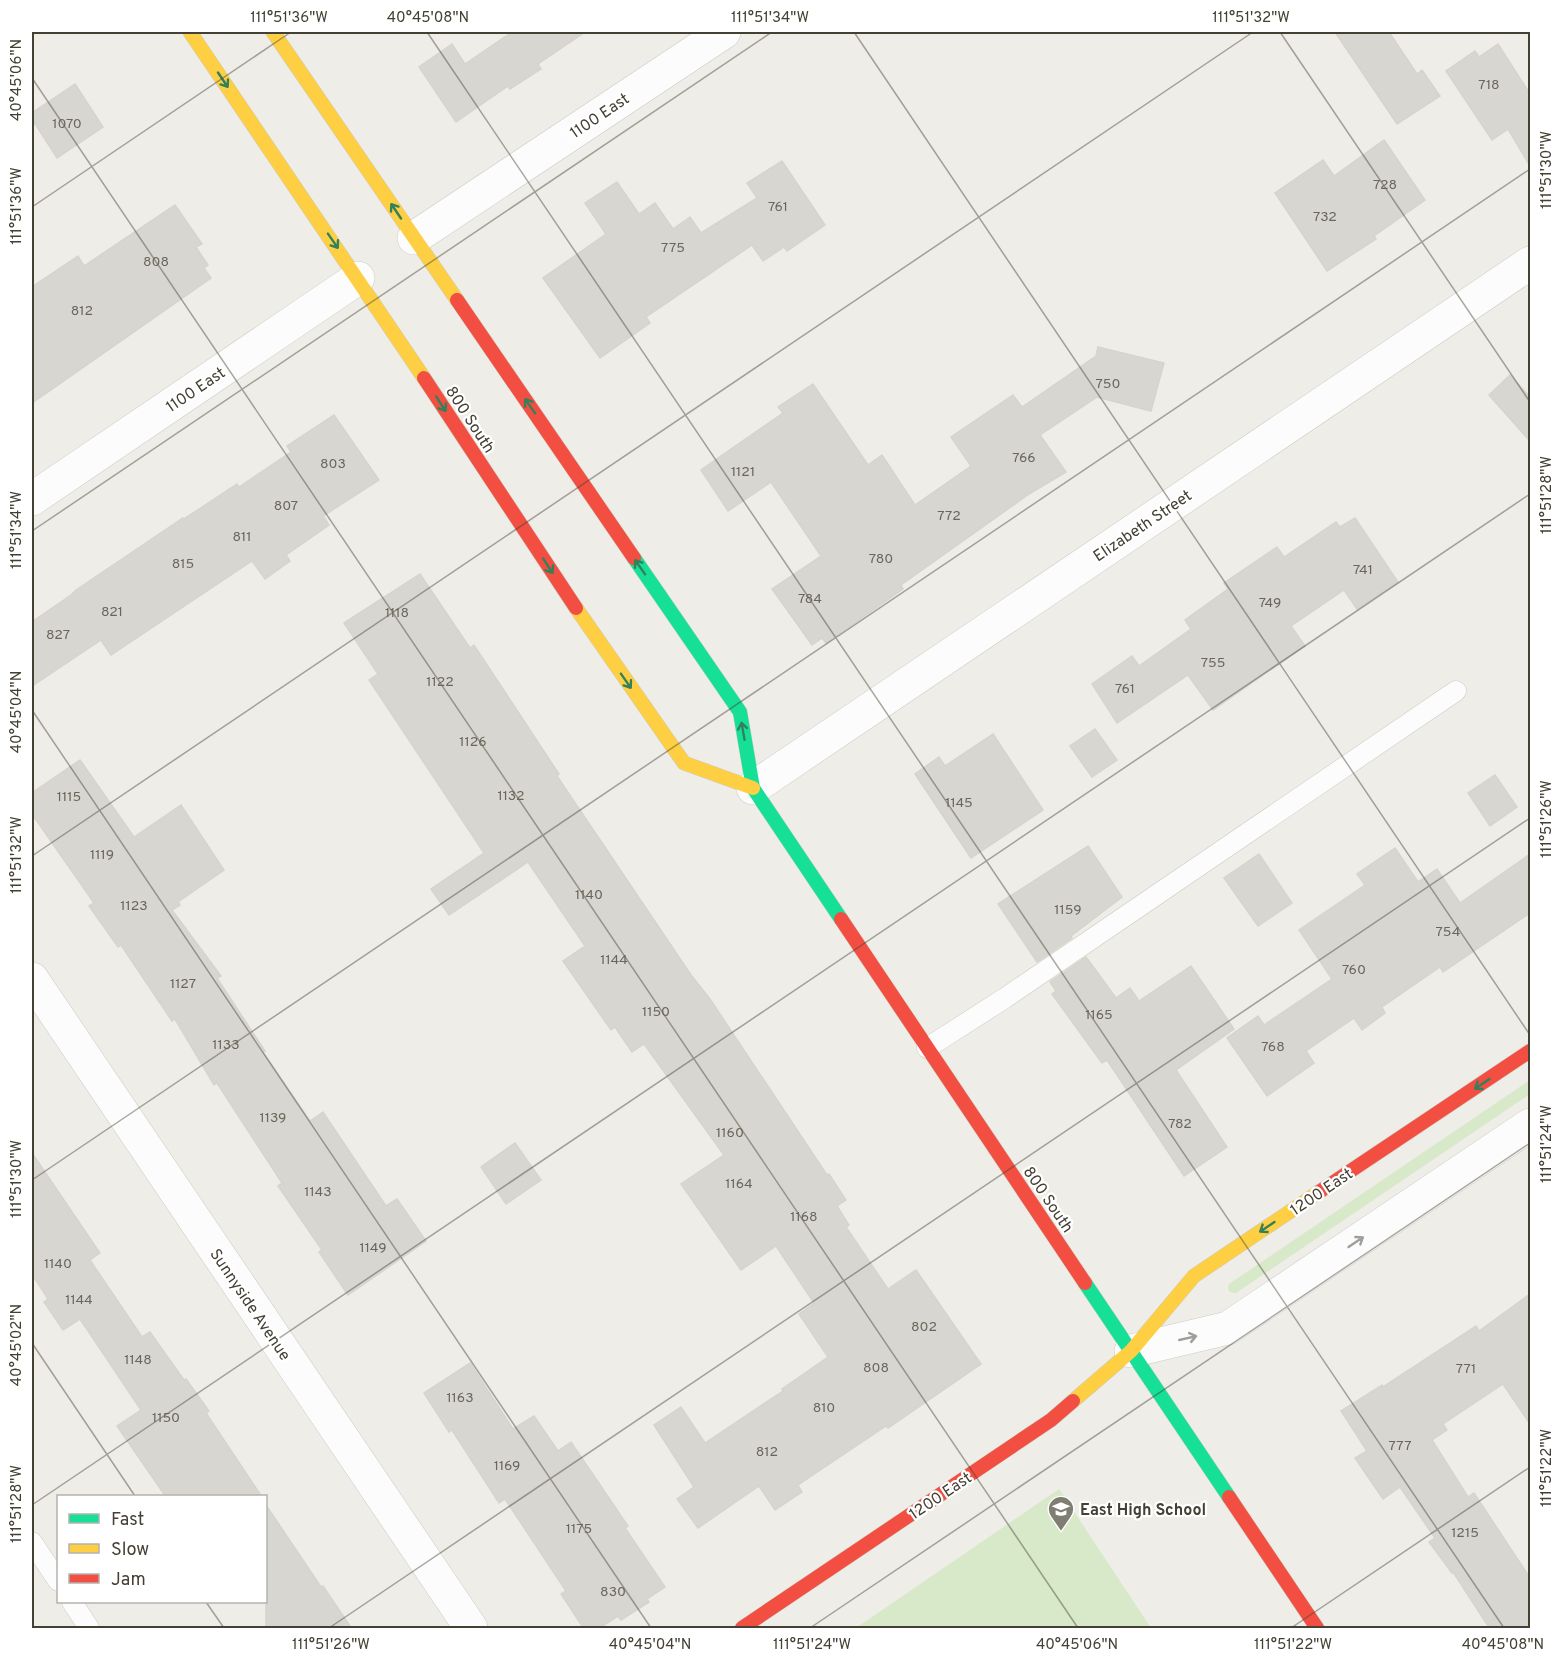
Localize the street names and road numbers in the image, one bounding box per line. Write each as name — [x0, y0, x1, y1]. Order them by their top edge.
street label: 1100 East — [567, 90, 634, 144]
street label: 1100 East — [163, 364, 230, 418]
street label: 800 South — [440, 383, 498, 457]
street label: Elizabeth Street — [1090, 486, 1196, 567]
street label: 800 South — [1018, 1163, 1077, 1237]
street label: 1200 East — [1287, 1164, 1357, 1221]
street label: Sunnyside Avenue — [204, 1245, 294, 1365]
street label: 1200 East — [906, 1468, 976, 1525]

